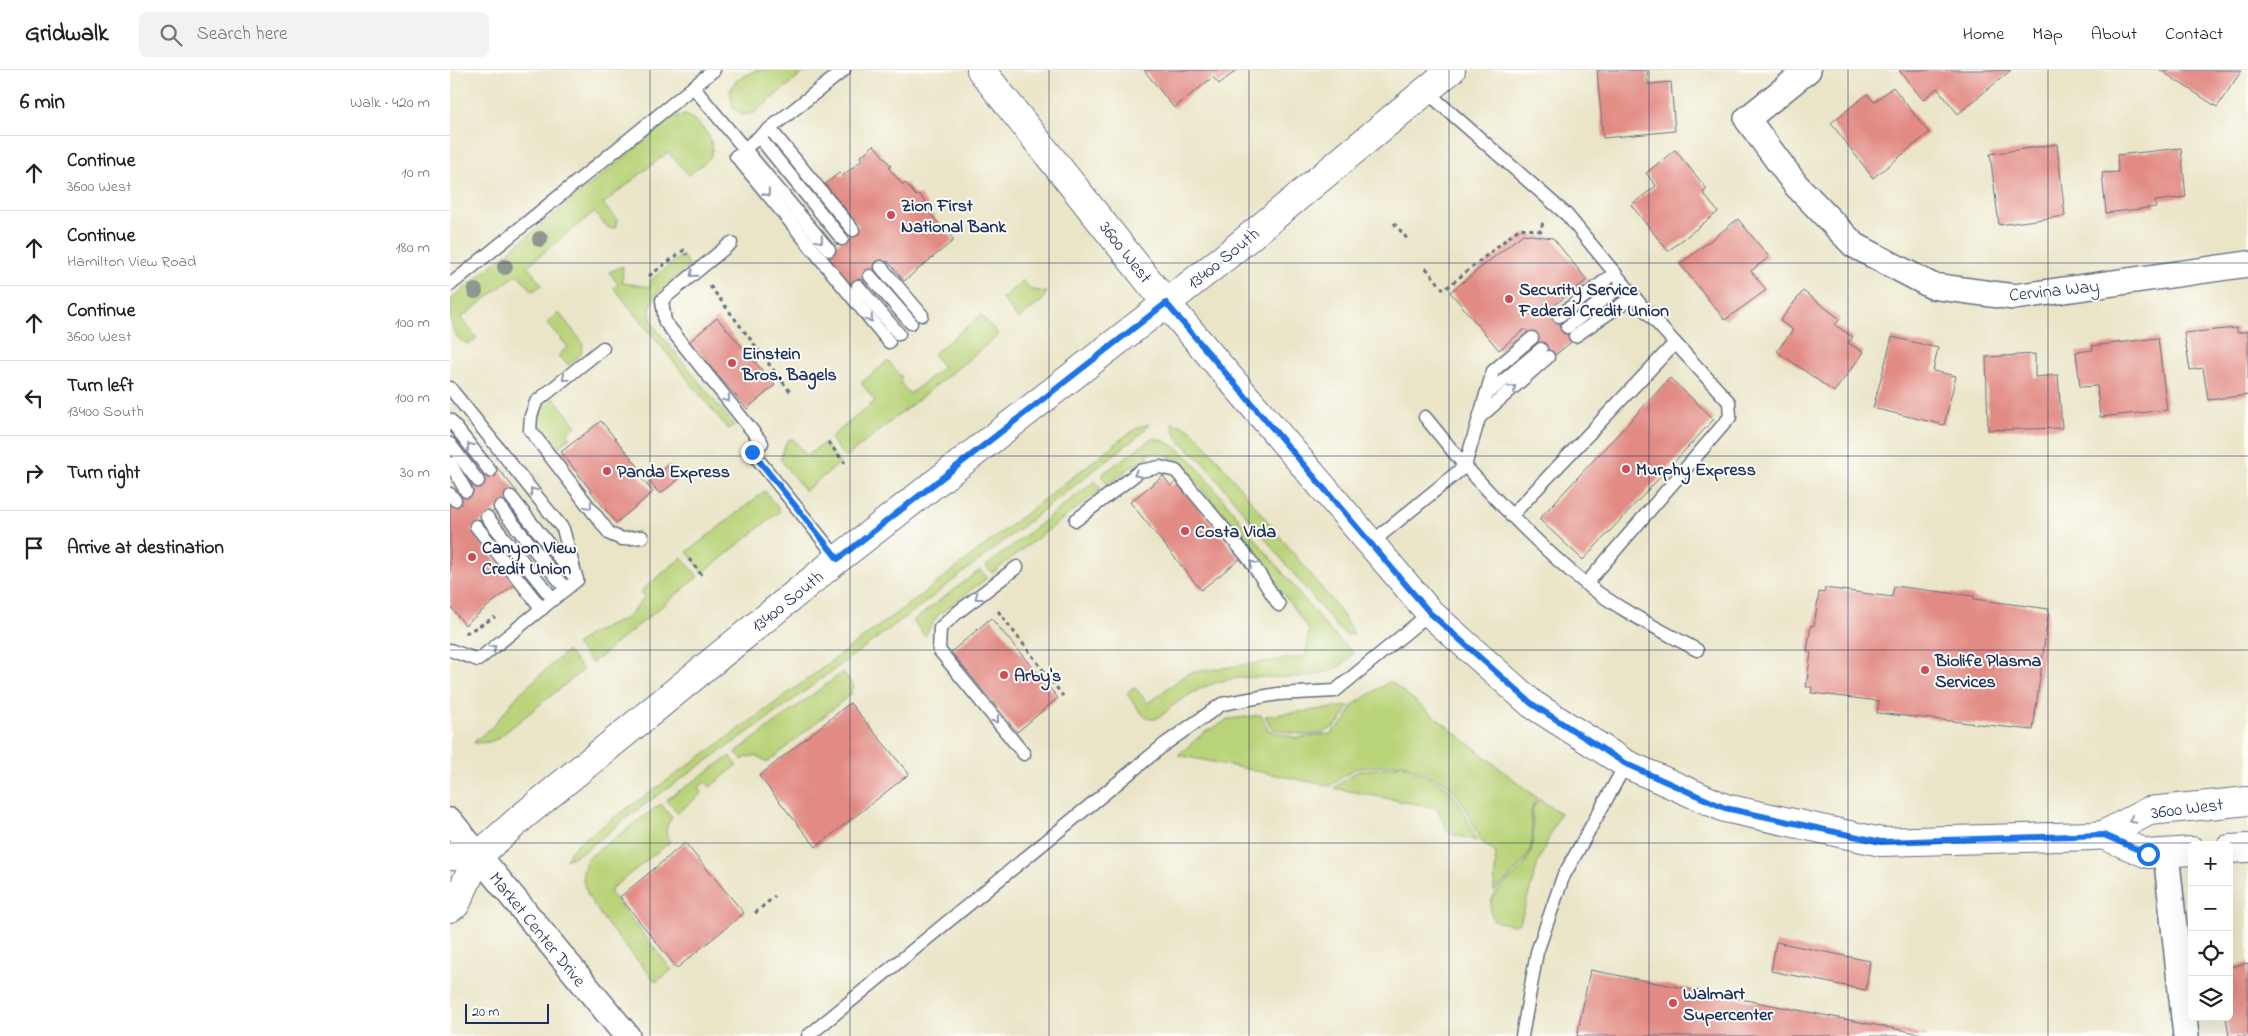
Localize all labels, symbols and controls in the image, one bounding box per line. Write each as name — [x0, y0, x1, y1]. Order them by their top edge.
search box — [139, 12, 489, 57]
text: Gridwalk — [25, 17, 109, 52]
icon: search — [157, 21, 185, 49]
text: Search here — [197, 21, 288, 48]
text: Home — [1963, 22, 2004, 48]
text: Map — [2032, 22, 2063, 48]
text: About — [2091, 22, 2137, 48]
text: Contact — [2165, 22, 2223, 48]
text: 6 min — [20, 88, 65, 118]
text: Walk · 420 m — [350, 91, 430, 115]
text: Continue — [67, 148, 135, 175]
icon: ahead — [20, 159, 48, 187]
text: 10 m — [402, 161, 430, 185]
text: 3600 West — [67, 175, 132, 199]
one-way arrow — [761, 188, 770, 197]
place label: Zion First National Bank — [901, 194, 1007, 241]
marker: Zion First National Bank — [885, 209, 897, 221]
street label: 3600 West — [1092, 217, 1157, 290]
street label: 13400 South — [1183, 222, 1266, 297]
text: Continue — [67, 223, 135, 250]
icon: ahead — [20, 234, 48, 262]
one-way arrow — [815, 234, 823, 243]
text: 180 m — [396, 236, 430, 260]
text: Hamilton View Road — [67, 250, 196, 274]
one-way arrow — [690, 269, 699, 278]
street label: Cervina Way — [2008, 274, 2101, 310]
place label: Security Service Federal Credit Union — [1518, 278, 1669, 325]
marker: Security Service Federal Credit Union — [1503, 293, 1515, 305]
text: Continue — [67, 298, 135, 325]
icon: ahead — [20, 309, 48, 337]
text: 100 m — [395, 311, 430, 335]
one-way arrow — [864, 313, 872, 322]
text: 3600 West — [67, 325, 132, 349]
place label: Einstein Bros. Bagels — [741, 342, 837, 390]
marker: Einstein Bros. Bagels — [726, 357, 738, 369]
text: Turn left — [67, 373, 134, 400]
one-way arrow — [561, 373, 570, 382]
icon: left — [20, 384, 48, 412]
one-way arrow — [1508, 385, 1517, 394]
text: 100 m — [395, 386, 430, 410]
one-way arrow — [722, 394, 731, 403]
text: 13400 South — [67, 400, 144, 424]
route end — [741, 441, 764, 464]
one-way arrow — [467, 443, 475, 452]
place label: Murphy Express — [1636, 458, 1756, 485]
icon: right — [20, 459, 48, 487]
text: Turn right — [67, 460, 140, 487]
place label: Panda Express — [617, 460, 730, 486]
text: 30 m — [400, 461, 430, 485]
marker: Murphy Express — [1620, 463, 1632, 475]
marker: Panda Express — [601, 465, 613, 477]
one-way arrow — [1133, 468, 1142, 478]
one-way arrow — [530, 488, 538, 497]
one-way arrow — [583, 500, 591, 509]
place label: Costa Vida — [1195, 520, 1276, 546]
marker: Costa Vida — [1179, 525, 1191, 537]
icon: arrive — [20, 534, 48, 562]
text: Arrive at destination — [67, 535, 224, 562]
place label: Canyon View Credit Union — [482, 536, 576, 583]
marker: Canyon View Credit Union — [466, 551, 478, 563]
one-way arrow — [1250, 560, 1259, 570]
street label: 13400 South — [747, 565, 830, 640]
one-way arrow — [975, 591, 984, 599]
one-way arrow — [487, 645, 496, 654]
place label: Biolife Plasma Services — [1934, 649, 2042, 696]
place label: Arby's — [1014, 664, 1061, 691]
marker: Biolife Plasma Services — [1919, 664, 1931, 676]
marker: Arby's — [998, 669, 1010, 681]
one-way arrow — [991, 715, 1000, 724]
street label: 3600 West — [2150, 793, 2225, 827]
one-way arrow — [2128, 814, 2137, 824]
map controls — [2188, 841, 2233, 1021]
button: + — [2188, 841, 2233, 886]
route start — [2137, 843, 2160, 866]
street label: Market Center Drive — [482, 867, 592, 994]
button: − — [2188, 886, 2233, 931]
button: locate — [2188, 931, 2233, 976]
button: layers — [2188, 976, 2233, 1021]
place label: Walmart Supercenter — [1683, 982, 1773, 1029]
marker: Walmart Supercenter — [1667, 997, 1679, 1009]
scale bar — [465, 1001, 549, 1024]
text: 20 m — [472, 1002, 499, 1023]

